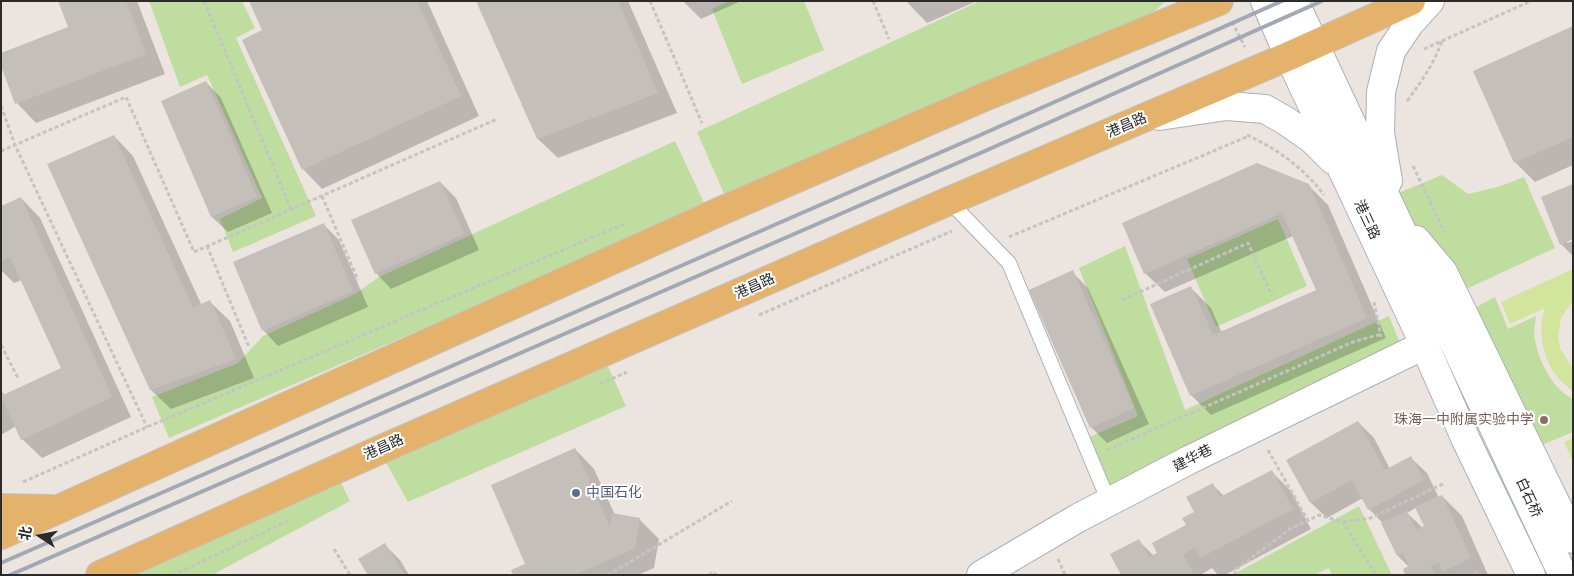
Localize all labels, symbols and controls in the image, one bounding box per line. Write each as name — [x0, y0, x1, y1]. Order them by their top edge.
street label: 港昌路 — [1104, 110, 1150, 142]
street label: 港三路 — [1350, 197, 1382, 243]
street label: 港昌路 — [732, 271, 778, 303]
place label: 珠海一中附属实验中学 — [1394, 412, 1534, 428]
marker: 珠海一中附属实验中学 — [1538, 414, 1550, 426]
street label: 港昌路 — [361, 432, 407, 464]
street label: 建华巷 — [1170, 442, 1216, 476]
street label: 白石桥 — [1512, 475, 1544, 521]
place label: 中国石化 — [586, 485, 642, 501]
marker: 中国石化 — [570, 487, 582, 499]
north arrow — [15, 511, 65, 561]
text: 北 — [14, 524, 36, 542]

